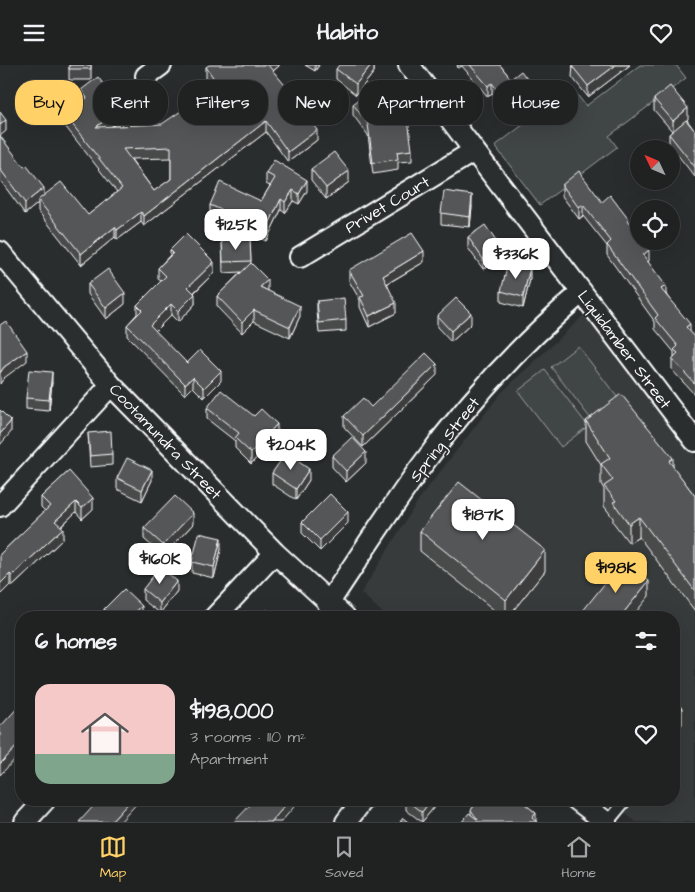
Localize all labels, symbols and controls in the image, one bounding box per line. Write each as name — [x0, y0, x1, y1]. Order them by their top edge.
text: Habito — [317, 17, 378, 48]
icon: menu — [20, 19, 48, 47]
icon: heart — [647, 19, 675, 47]
chip: Buy — [15, 80, 83, 125]
chip: Rent — [93, 80, 168, 125]
chip: Filters — [178, 80, 268, 125]
chip: New — [278, 80, 349, 125]
chip: Apartment — [359, 80, 483, 125]
chip: House — [493, 80, 578, 125]
north arrow — [630, 140, 680, 190]
map controls — [630, 140, 680, 250]
street label: Privet Court — [341, 171, 434, 239]
button: locate — [630, 200, 680, 250]
pin: $125K — [201, 209, 271, 251]
text: $125K — [215, 214, 257, 236]
pin: $336K — [481, 237, 551, 280]
text: $336K — [494, 243, 538, 265]
street label: Liquidamber Street — [572, 286, 676, 414]
street label: Cootamundra Street — [104, 379, 227, 505]
street label: Spring Street — [405, 392, 486, 487]
pin: $204K — [256, 429, 326, 471]
text: $204K — [267, 434, 315, 456]
pin: $187K — [448, 499, 518, 541]
text: $187K — [463, 504, 503, 526]
pin: $160K — [125, 543, 195, 585]
text: $160K — [140, 548, 180, 570]
pin: $198K — [581, 551, 651, 594]
text: $198K — [596, 557, 636, 579]
text: 6 homes — [35, 627, 117, 656]
icon: filters — [632, 627, 660, 655]
text: $198,000 — [190, 697, 273, 726]
icon: home — [75, 704, 135, 764]
icon: heart — [632, 720, 660, 748]
text: 3 rooms · 110 m² — [190, 726, 306, 748]
text: Apartment — [190, 748, 268, 770]
tab: Map — [99, 833, 127, 883]
tab: Saved — [325, 833, 363, 883]
tab: Home — [561, 833, 596, 883]

